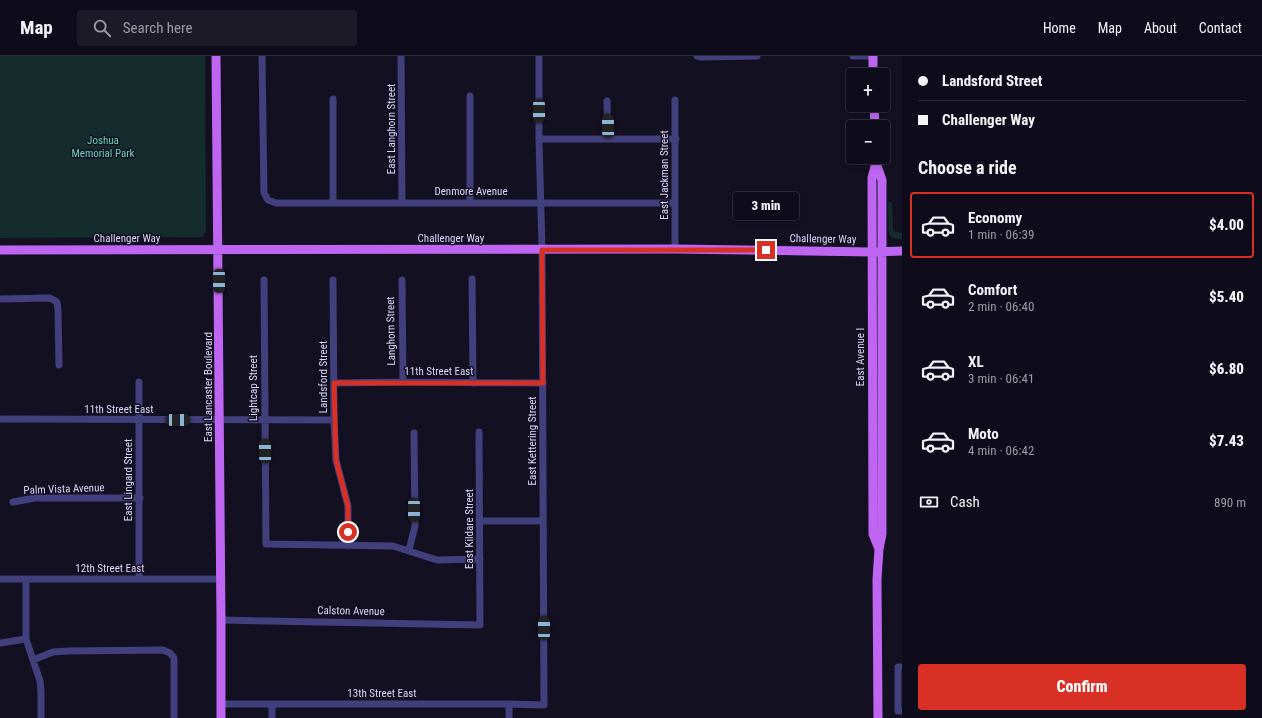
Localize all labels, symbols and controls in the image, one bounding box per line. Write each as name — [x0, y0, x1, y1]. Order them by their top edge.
search box — [77, 10, 357, 46]
text: Map — [20, 16, 53, 39]
icon: search — [91, 17, 113, 39]
text: Search here — [123, 19, 193, 37]
text: Home — [1043, 20, 1076, 36]
text: Map — [1098, 20, 1122, 36]
text: About — [1144, 20, 1177, 36]
text: Contact — [1199, 20, 1242, 36]
map controls — [846, 68, 890, 164]
button: + — [846, 68, 890, 112]
text: Landsford Street — [942, 72, 1042, 90]
street label: East Langhorn Street — [385, 84, 398, 174]
car — [533, 99, 545, 123]
text: Challenger Way — [942, 111, 1035, 129]
car — [602, 114, 614, 138]
button: − — [846, 120, 890, 164]
street label: East Jackman Street — [658, 130, 671, 220]
park label: Joshua Memorial Park — [71, 134, 135, 160]
text: Choose a ride — [918, 157, 1017, 178]
street label: Denmore Avenue — [434, 185, 508, 198]
callout: 3 min — [733, 192, 799, 220]
text: 3 min — [752, 198, 780, 213]
icon: car — [920, 207, 956, 243]
text: Economy — [968, 209, 1022, 227]
text: $4.00 — [1209, 216, 1244, 234]
text: 1 min · 06:39 — [968, 227, 1034, 242]
street label: Challenger Way — [94, 232, 161, 245]
street label: Challenger Way — [418, 232, 485, 245]
street label: Challenger Way — [790, 232, 857, 246]
route end — [757, 241, 775, 259]
car — [213, 269, 225, 293]
icon: car — [920, 279, 956, 315]
text: Comfort — [968, 281, 1017, 299]
text: $5.40 — [1209, 288, 1244, 306]
street label: Langhorn Street — [384, 296, 398, 366]
text: 2 min · 06:40 — [968, 299, 1034, 314]
street label: East Avenue I — [854, 328, 867, 386]
street label: East Lancaster Boulevard — [202, 332, 215, 442]
street label: Landsford Street — [317, 341, 330, 413]
icon: car — [920, 351, 956, 387]
text: XL — [968, 353, 984, 371]
street label: Lightcap Street — [247, 355, 260, 421]
text: $6.80 — [1209, 360, 1244, 378]
street label: 11th Street East — [404, 365, 474, 378]
text: 3 min · 06:41 — [968, 371, 1034, 386]
street label: East Kettering Street — [526, 396, 539, 486]
street label: 11th Street East — [84, 403, 154, 416]
car — [166, 414, 190, 426]
icon: car — [920, 423, 956, 459]
text: Moto — [968, 425, 999, 443]
text: $7.43 — [1209, 432, 1244, 450]
street label: East Lingard Street — [122, 439, 135, 521]
car — [259, 439, 271, 463]
text: 4 min · 06:42 — [968, 443, 1034, 458]
street label: Palm Vista Avenue — [23, 481, 105, 497]
street label: East Kildare Street — [463, 489, 476, 569]
icon: cash — [918, 491, 940, 513]
text: Cash — [950, 493, 980, 511]
text: 890 m — [1214, 495, 1246, 510]
car — [408, 498, 420, 522]
route start — [339, 523, 357, 541]
street label: 12th Street East — [75, 562, 145, 575]
street label: Calston Avenue — [317, 604, 385, 618]
car — [538, 616, 550, 640]
button: Confirm — [918, 664, 1246, 710]
street label: 13th Street East — [347, 687, 417, 700]

